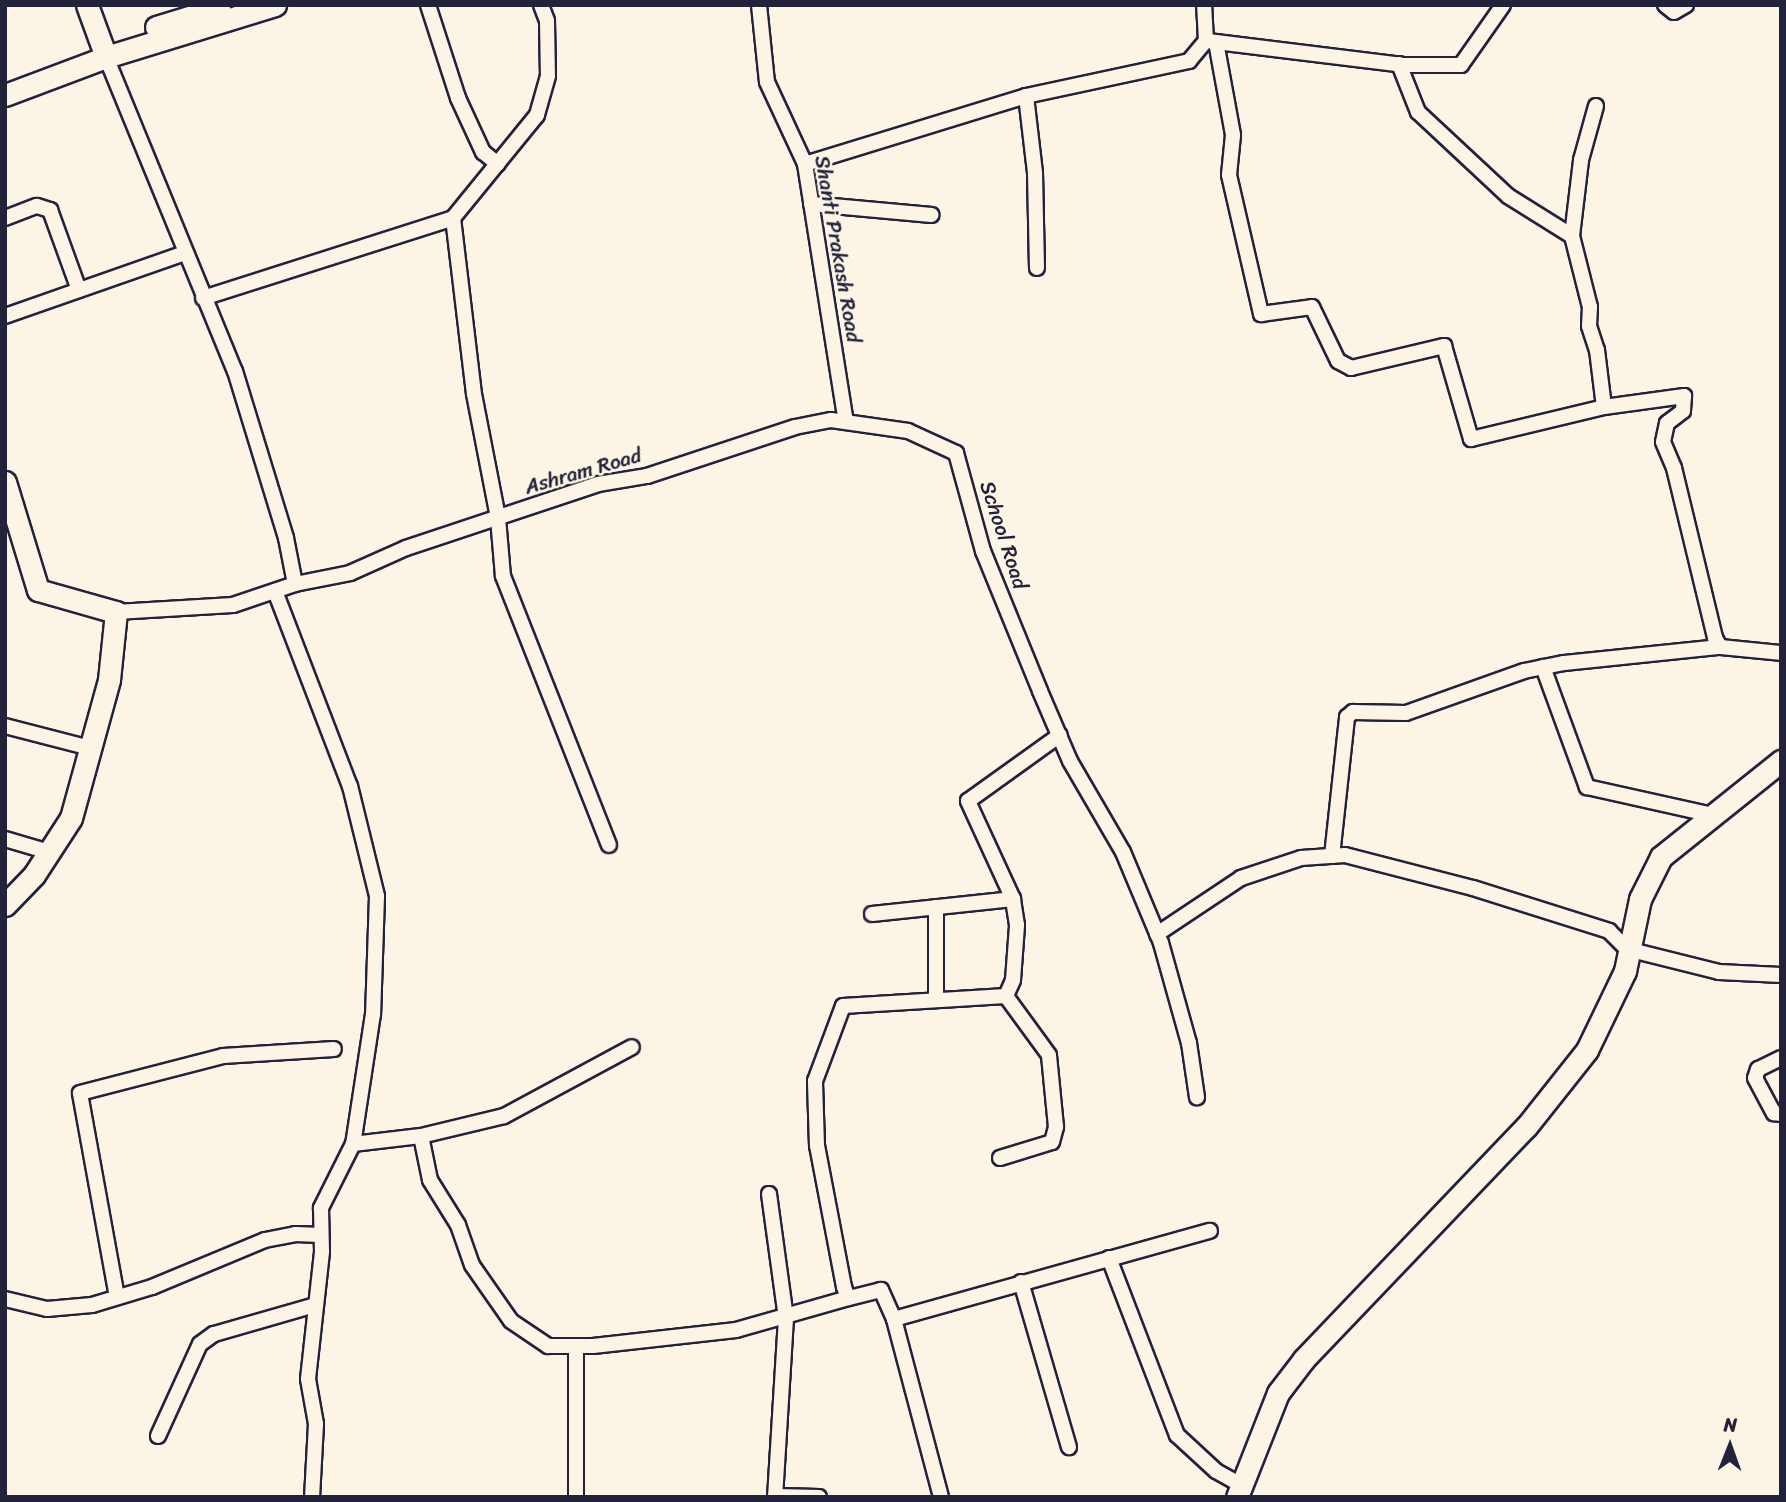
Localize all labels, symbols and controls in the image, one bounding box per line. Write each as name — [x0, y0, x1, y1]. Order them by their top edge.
street label: Shanti Prakash Road — [809, 154, 867, 344]
street label: Ashram Road — [522, 442, 644, 500]
street label: School Road — [975, 478, 1033, 592]
text: N — [1723, 1408, 1737, 1441]
north arrow — [1695, 1411, 1765, 1481]

